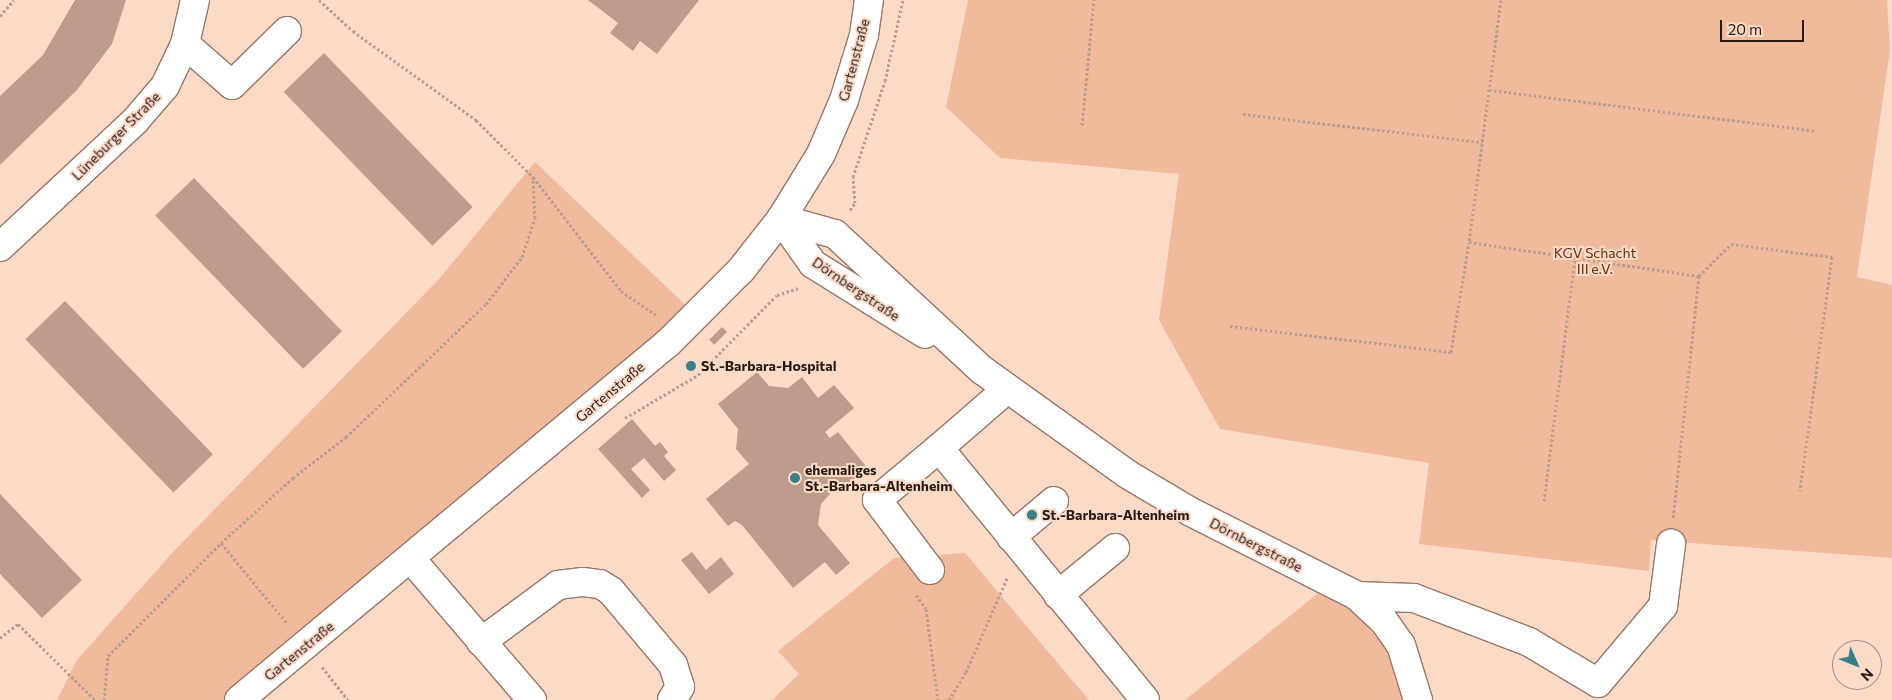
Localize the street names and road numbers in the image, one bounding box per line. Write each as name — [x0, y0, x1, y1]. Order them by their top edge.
street label: Gartenstraße — [835, 17, 873, 103]
street label: Lüneburger Straße — [68, 88, 164, 184]
street label: Dörnbergstraße — [809, 254, 903, 324]
street label: Gartenstraße — [572, 358, 648, 426]
street label: Dörnbergstraße — [1207, 514, 1305, 576]
street label: Gartenstraße — [261, 618, 337, 684]

